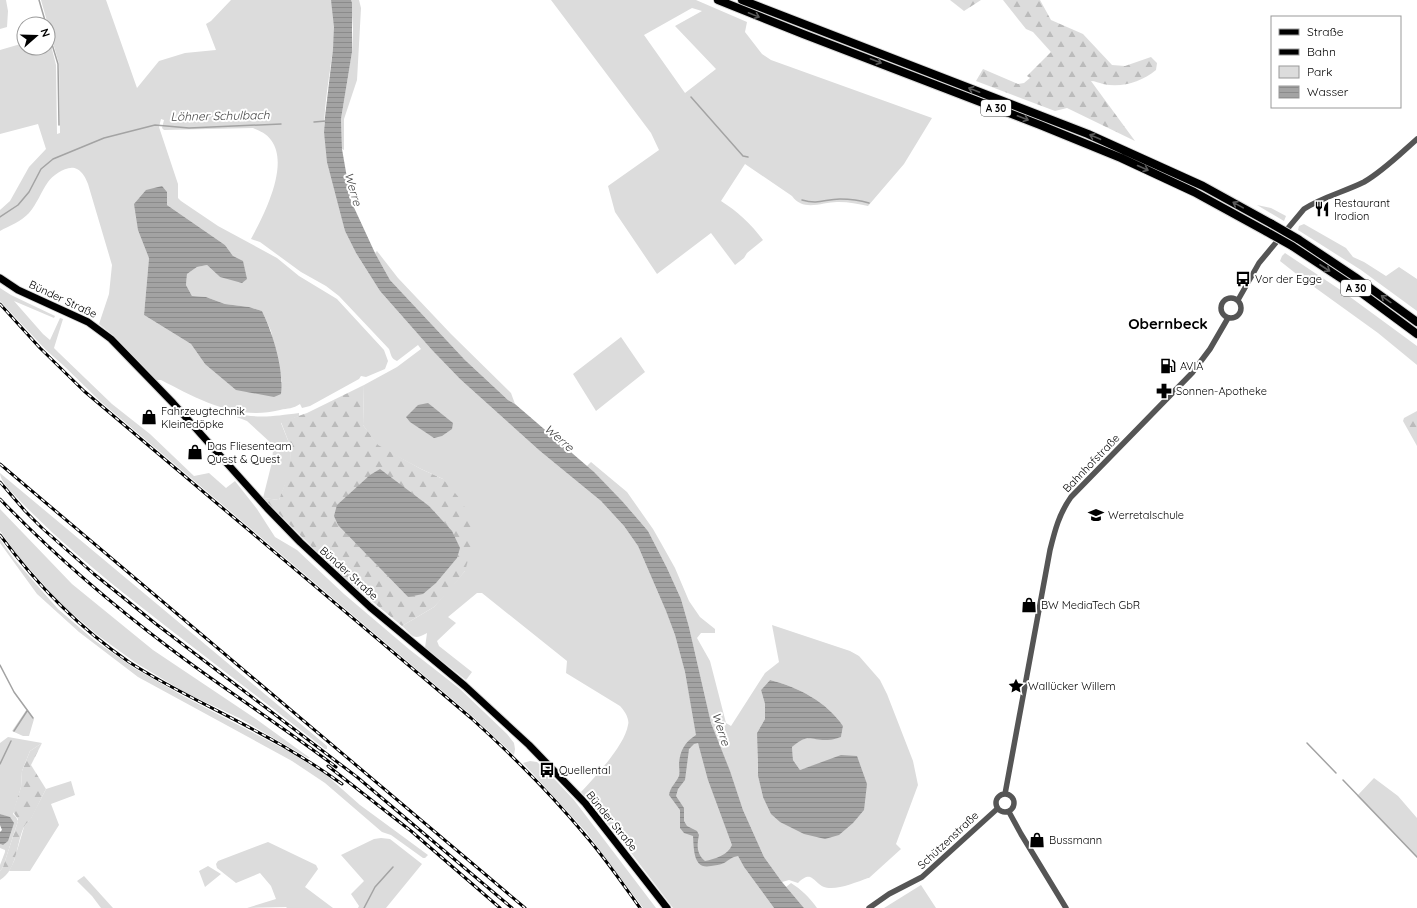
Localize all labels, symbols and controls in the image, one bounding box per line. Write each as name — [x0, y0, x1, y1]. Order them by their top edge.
one-way arrow — [748, 11, 760, 19]
north arrow — [16, 16, 56, 56]
legend — [1271, 16, 1401, 108]
text: Straße — [1307, 24, 1344, 39]
text: N — [37, 26, 53, 39]
text: Bahn — [1307, 44, 1336, 59]
one-way arrow — [869, 58, 881, 66]
text: Park — [1307, 64, 1332, 79]
text: Wasser — [1307, 84, 1349, 99]
one-way arrow — [969, 85, 981, 93]
road number: A 30 — [981, 100, 1011, 116]
water label: Löhner Schulbach — [170, 107, 270, 124]
one-way arrow — [1017, 115, 1029, 123]
one-way arrow — [1090, 133, 1102, 141]
one-way arrow — [1137, 165, 1149, 172]
water label: Werre — [342, 170, 366, 208]
place label: Restaurant Irodion — [1334, 196, 1390, 223]
restaurant icon: Restaurant Irodion — [1313, 200, 1331, 218]
one-way arrow — [1232, 201, 1244, 209]
one-way arrow — [1319, 264, 1330, 272]
bus stop icon: Vor der Egge — [1234, 270, 1252, 288]
place label: Vor der Egge — [1255, 272, 1322, 286]
street label: Bünder Straße — [27, 277, 99, 321]
road number: A 30 — [1341, 280, 1371, 296]
one-way arrow — [1381, 295, 1392, 303]
district label: Obernbeck — [1128, 314, 1208, 333]
fuel station icon: AVIA — [1159, 357, 1177, 375]
place label: AVIA — [1180, 359, 1203, 373]
pharmacy icon: Sonnen-Apotheke — [1155, 382, 1173, 400]
place label: Sonnen-Apotheke — [1176, 384, 1267, 398]
place label: Fahrzeugtechnik Kleinedöpke — [161, 404, 245, 431]
shop icon: Fahrzeugtechnik Kleinedöpke — [140, 408, 158, 426]
water label: Werre — [542, 421, 578, 455]
street label: Bahnhofstraße — [1060, 431, 1122, 495]
place label: Das Fliesenteam Quest & Quest — [207, 439, 291, 466]
shop icon: Das Fliesenteam Quest & Quest — [186, 443, 204, 461]
school or university icon: Werretalschule — [1087, 506, 1105, 524]
place label: Werretalschule — [1108, 508, 1184, 522]
street label: Bünder Straße — [317, 543, 381, 603]
shop icon: BW MediaTech GbR — [1020, 596, 1038, 614]
place label: BW MediaTech GbR — [1041, 598, 1140, 612]
place icon: Wallücker Willem — [1007, 677, 1025, 695]
place label: Wallücker Willem — [1028, 679, 1115, 693]
water label: Werre — [709, 710, 734, 748]
bus stop icon: Quellental — [538, 761, 556, 779]
place label: Quellental — [559, 763, 610, 777]
street label: Bünder Straße — [583, 788, 641, 854]
street label: Schützenstraße — [915, 808, 981, 872]
shop icon: Bussmann — [1028, 831, 1046, 849]
place label: Bussmann — [1049, 833, 1102, 847]

